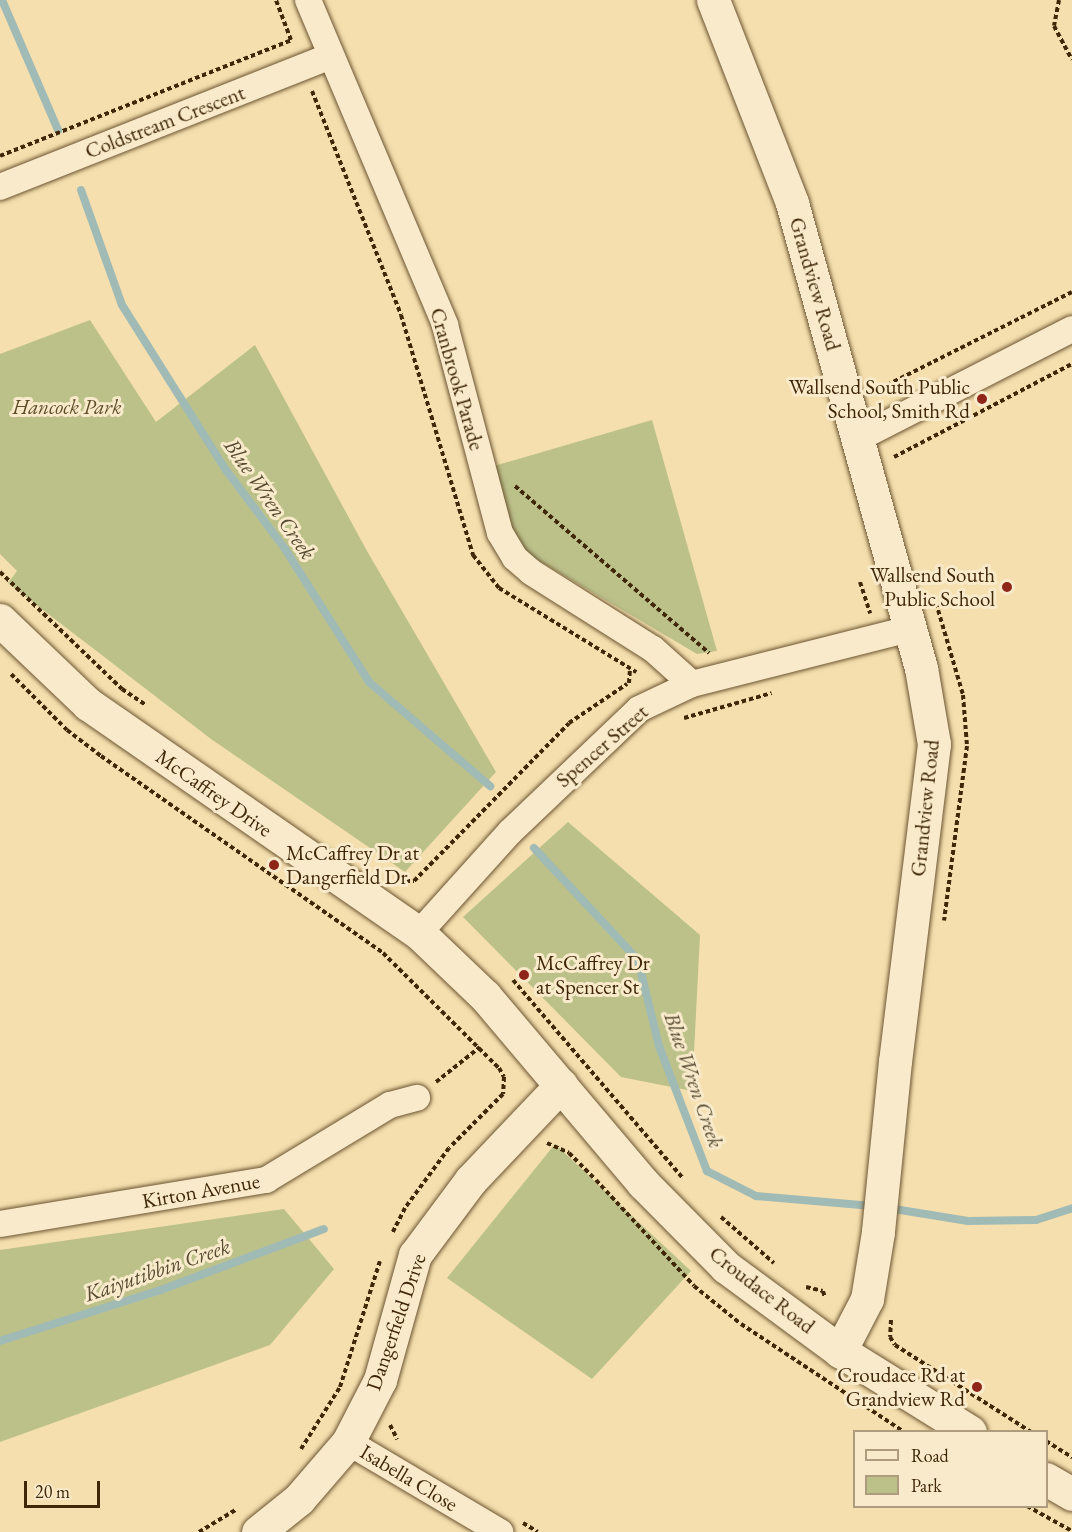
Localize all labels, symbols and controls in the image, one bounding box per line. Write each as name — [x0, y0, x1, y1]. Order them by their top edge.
street label: Coldstream Crescent — [82, 80, 248, 164]
street label: Grandview Road — [784, 214, 846, 354]
street label: Cranbrook Parade — [425, 305, 489, 453]
place label: Wallsend South Public School, Smith Rd — [789, 374, 970, 424]
marker: Wallsend South Public School, Smith Rd — [975, 392, 989, 406]
park label: Hancock Park — [12, 394, 122, 420]
water label: Blue Wren Creek — [219, 433, 321, 565]
place label: Wallsend South Public School — [870, 562, 995, 612]
marker: Wallsend South Public School — [1000, 580, 1014, 594]
street label: Spencer Street — [551, 699, 653, 793]
street label: Grandview Road — [905, 738, 945, 878]
street label: McCaffrey Drive — [151, 744, 277, 842]
place label: McCaffrey Dr at Dangerfield Dr — [286, 840, 419, 890]
marker: McCaffrey Dr at Dangerfield Dr — [267, 858, 281, 872]
place label: McCaffrey Dr at Spencer St — [536, 950, 650, 1000]
marker: McCaffrey Dr at Spencer St — [517, 968, 531, 982]
water label: Blue Wren Creek — [658, 1009, 730, 1151]
street label: Kirton Avenue — [140, 1168, 262, 1214]
water label: Kaiyutibbin Creek — [81, 1233, 233, 1307]
street label: Croudace Road — [704, 1241, 820, 1339]
street label: Dangerfield Drive — [361, 1250, 431, 1394]
place label: Croudace Rd at Grandview Rd — [837, 1362, 965, 1412]
marker: Croudace Rd at Grandview Rd — [970, 1380, 984, 1394]
legend — [853, 1430, 1048, 1508]
street label: Isabella Close — [356, 1439, 462, 1517]
text: Road — [911, 1444, 949, 1467]
scale bar — [27, 1469, 104, 1507]
text: Park — [911, 1474, 942, 1497]
text: 20 m — [35, 1480, 70, 1503]

